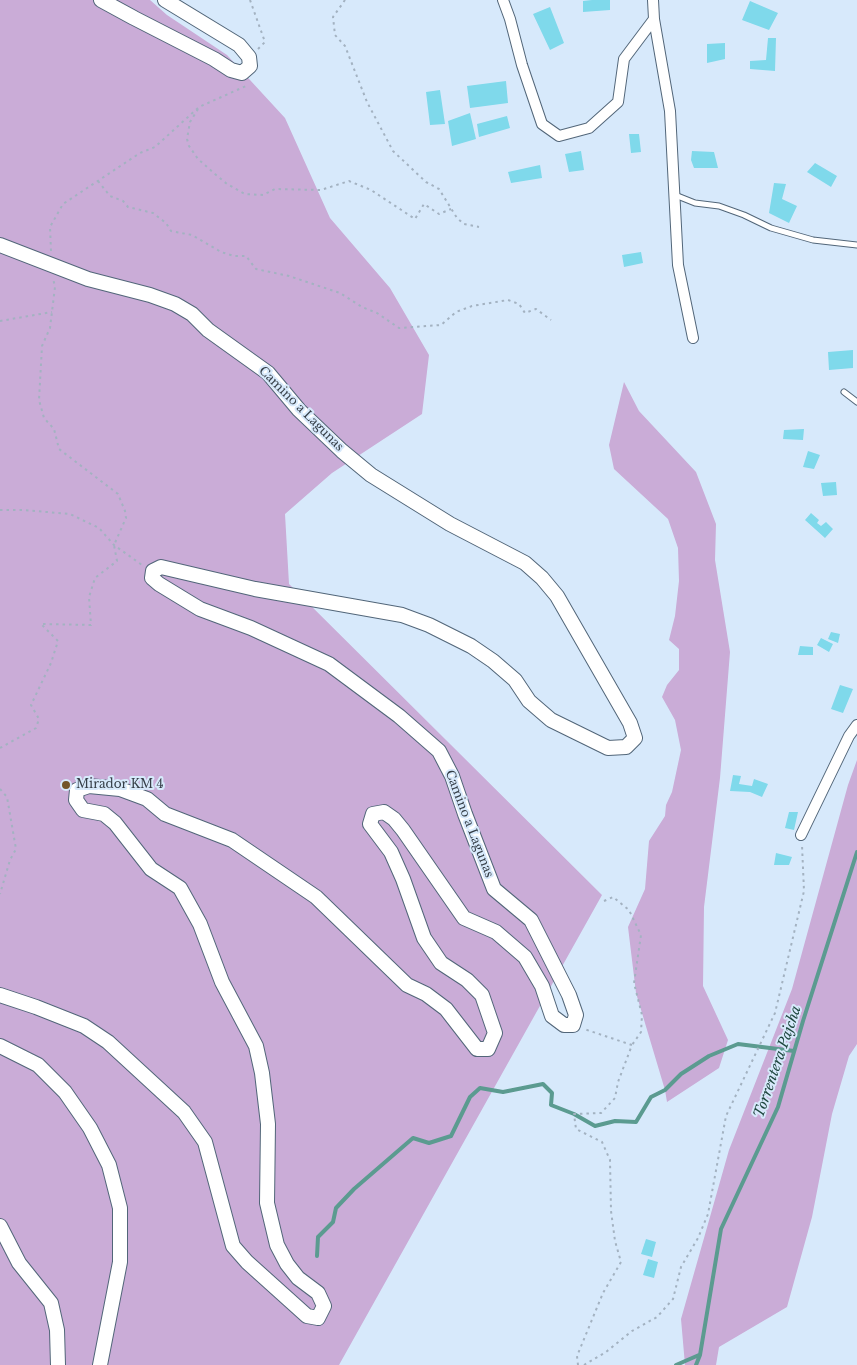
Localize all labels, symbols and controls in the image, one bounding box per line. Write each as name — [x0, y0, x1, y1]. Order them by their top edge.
street label: Camino a Lagunas — [256, 364, 346, 454]
street label: Camino a Lagunas — [442, 768, 496, 880]
place label: Mirador KM 4 — [76, 778, 164, 792]
marker: Mirador KM 4 — [60, 779, 72, 791]
water label: Torrentera Pajcha — [751, 1004, 805, 1120]

